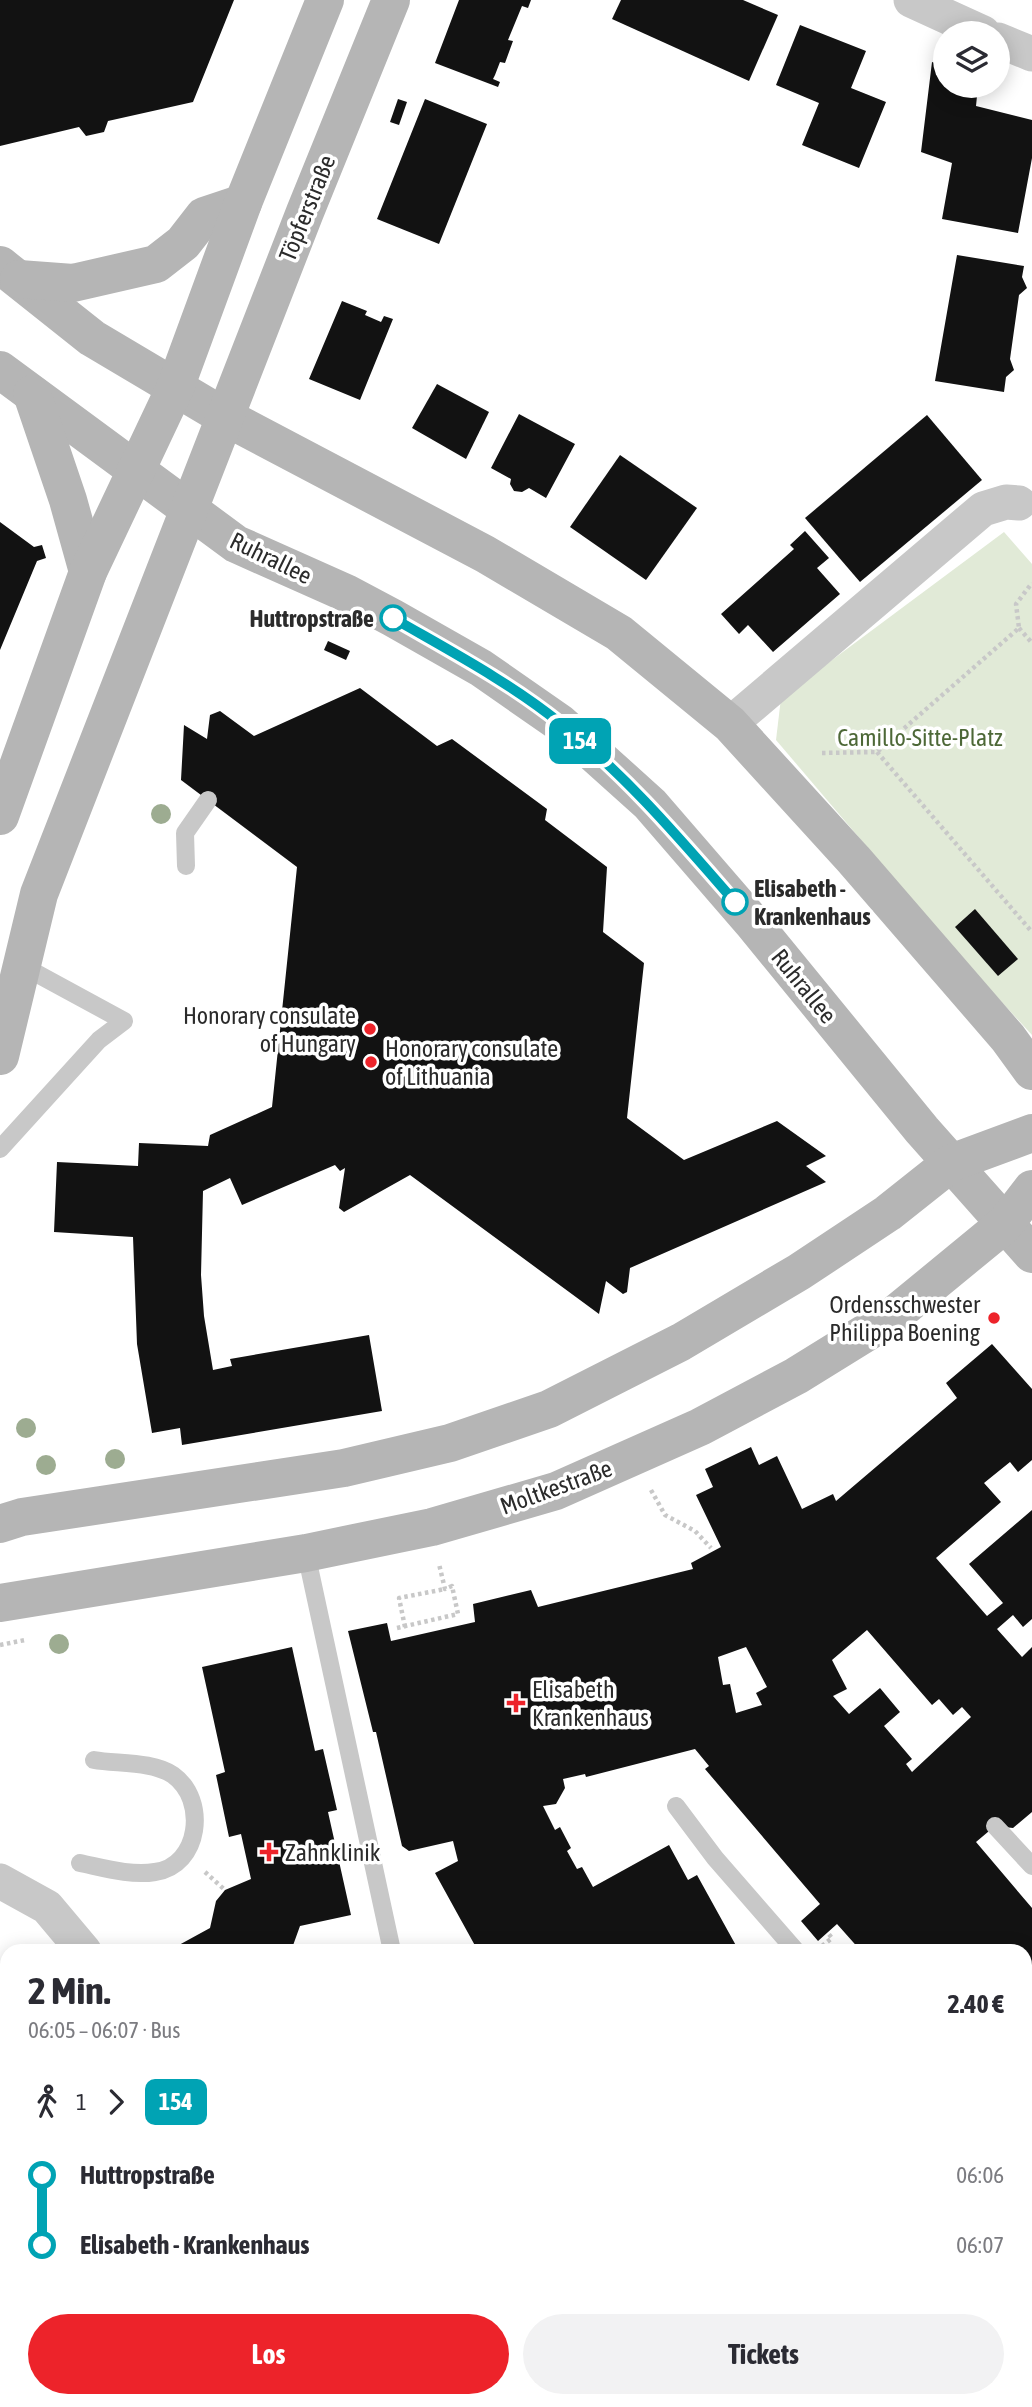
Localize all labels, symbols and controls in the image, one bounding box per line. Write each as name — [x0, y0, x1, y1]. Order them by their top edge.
map controls — [933, 21, 1010, 98]
button: layers — [933, 21, 1010, 98]
street label: Töpferstraße — [274, 151, 340, 265]
street label: Ruhrallee — [226, 527, 316, 589]
place label: Huttropstraße — [250, 605, 374, 632]
marker: Huttropstraße — [380, 605, 406, 631]
line badge: 154 — [540, 718, 620, 764]
park label: Camillo-Sitte-Platz — [837, 724, 1003, 751]
text: 154 — [563, 727, 597, 754]
place label: Elisabeth - Krankenhaus — [754, 875, 871, 930]
marker: Elisabeth - Krankenhaus — [722, 889, 748, 915]
street label: Ruhrallee — [766, 944, 842, 1028]
place label: Honorary consulate of Hungary — [183, 1002, 356, 1057]
marker: Honorary consulate of Hungary — [362, 1021, 378, 1037]
place label: Honorary consulate of Lithuania — [385, 1035, 558, 1090]
marker: Honorary consulate of Lithuania — [363, 1054, 379, 1070]
place label: Ordensschwester Philippa Boening — [829, 1291, 981, 1346]
marker: Ordensschwester Philippa Boening — [986, 1310, 1002, 1326]
street label: Moltkestraße — [496, 1454, 616, 1520]
place label: Elisabeth Krankenhaus — [532, 1676, 649, 1731]
marker: Elisabeth Krankenhaus — [506, 1693, 526, 1713]
place label: Zahnklinik — [285, 1839, 381, 1866]
marker: Zahnklinik — [259, 1842, 279, 1862]
text: 2 Min. — [28, 1969, 110, 2012]
text: 2.40 € — [947, 1989, 1004, 2019]
text: 06:05 – 06:07 · Bus — [28, 2017, 180, 2043]
icon: walk — [28, 2083, 66, 2121]
icon: forward — [97, 2083, 135, 2121]
text: 154 — [159, 2088, 193, 2115]
text: 1 — [76, 2089, 87, 2115]
text: Huttropstraße — [80, 2160, 215, 2190]
text: 06:06 — [956, 2162, 1004, 2188]
text: Elisabeth - Krankenhaus — [80, 2230, 309, 2260]
text: 06:07 — [956, 2232, 1004, 2258]
button: Los — [28, 2314, 509, 2394]
button: Tickets — [523, 2314, 1004, 2394]

